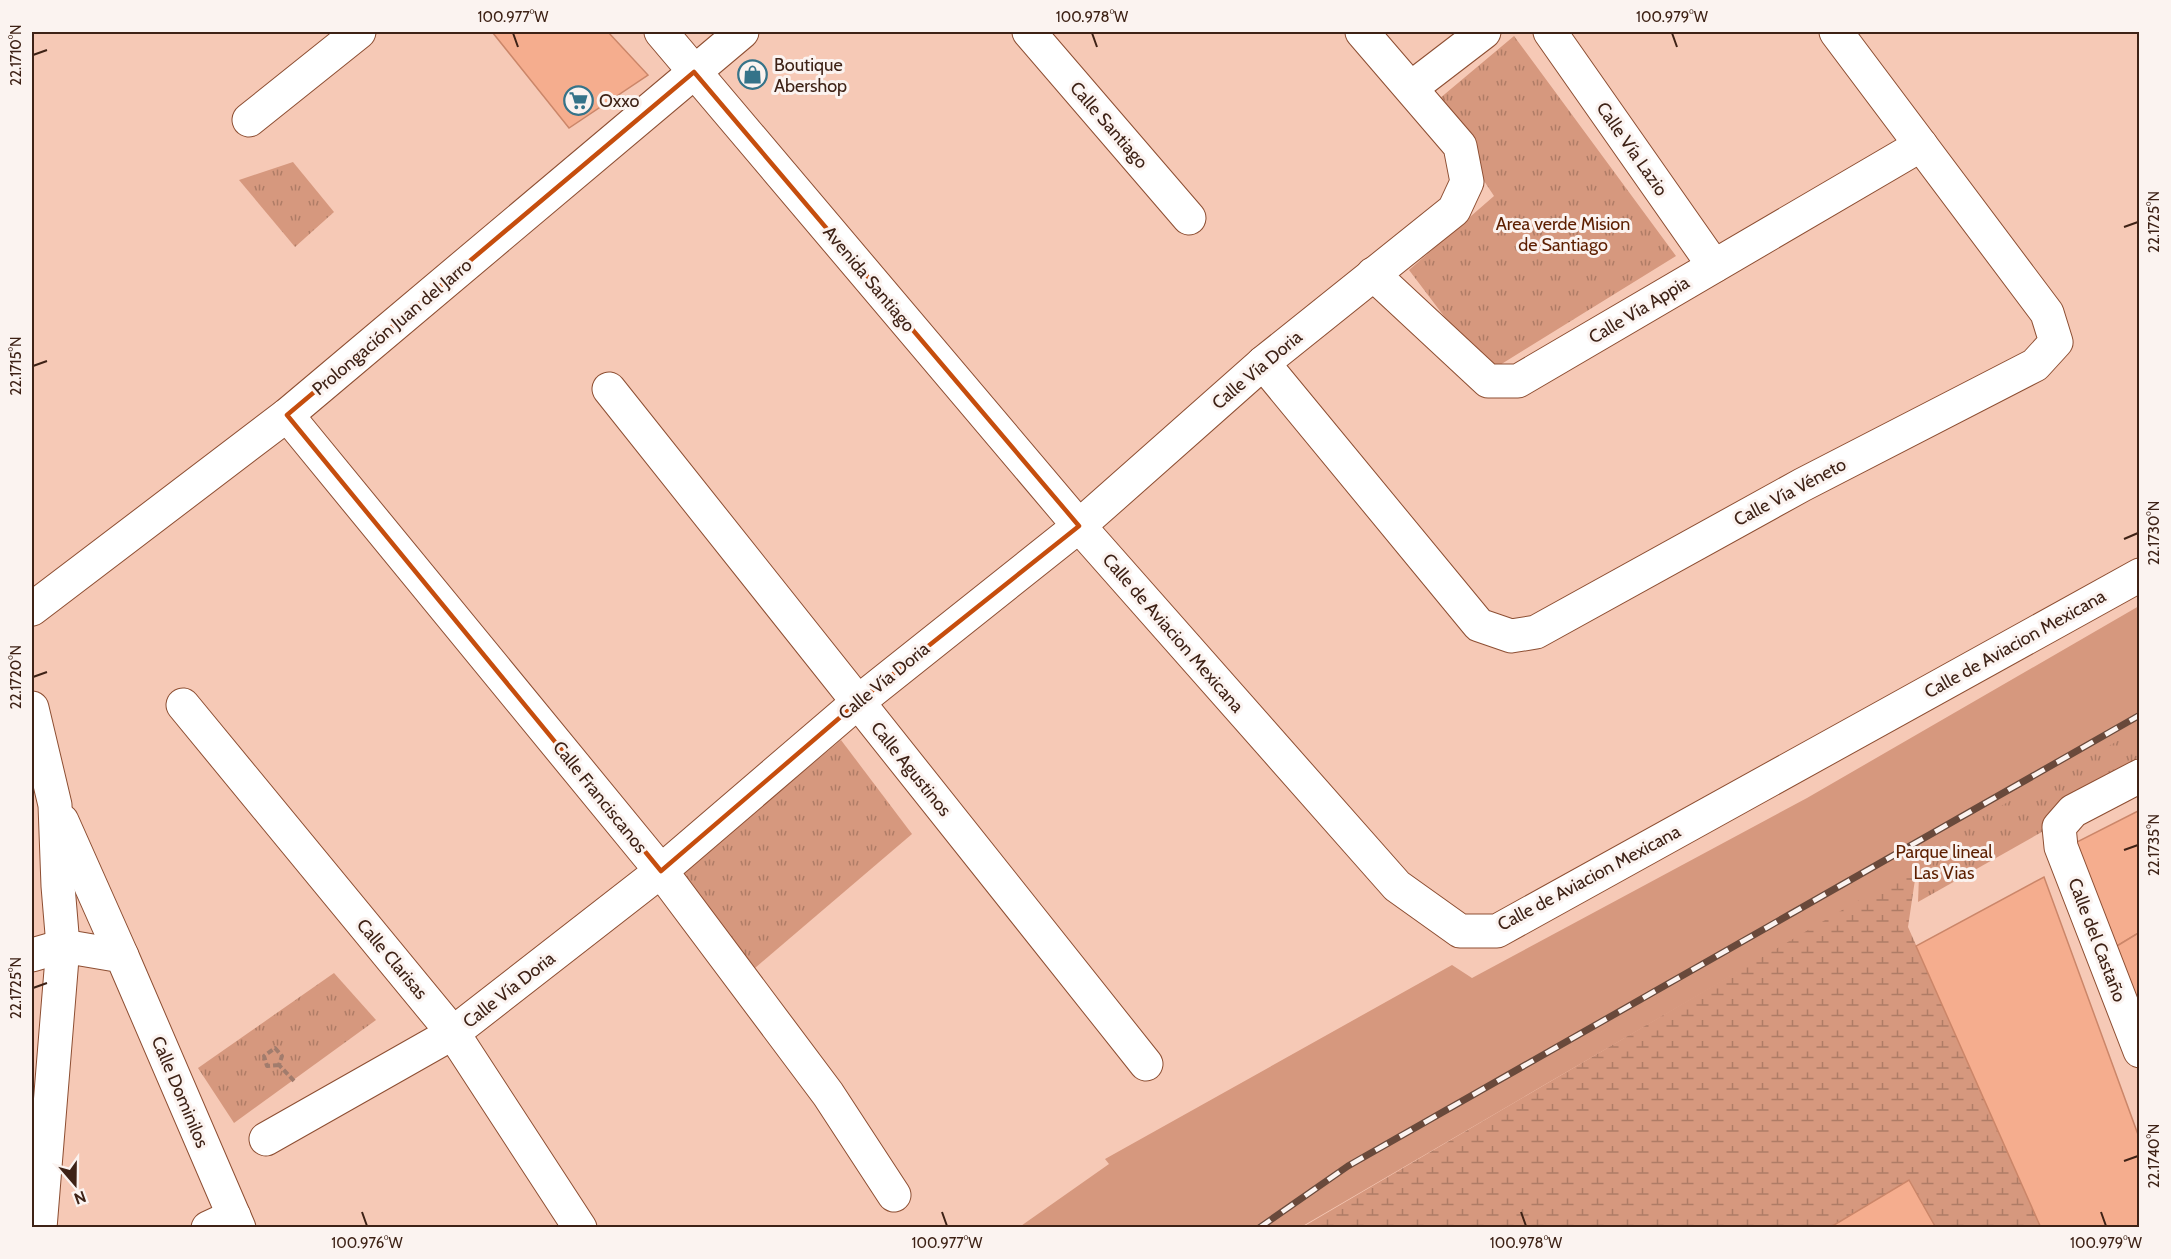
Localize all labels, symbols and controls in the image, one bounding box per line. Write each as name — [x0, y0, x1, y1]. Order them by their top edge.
text: 100.977°W — [478, 8, 549, 26]
text: 100.978°W — [1056, 8, 1129, 26]
text: 100.979°W — [1636, 8, 1709, 26]
text: 22.1710°N — [7, 24, 25, 86]
place label: Boutique Abershop — [774, 54, 847, 97]
shop icon: Boutique Abershop — [737, 59, 769, 91]
street label: Calle Santiago — [1065, 77, 1153, 173]
supermarket icon: Oxxo — [562, 85, 594, 117]
place label: Oxxo — [599, 90, 639, 112]
street label: Calle Vía Lazio — [1592, 98, 1672, 200]
text: 22.1725°N — [2145, 191, 2163, 253]
park label: Area verde Mision de Santiago — [1496, 213, 1630, 256]
street label: Avenida Santiago — [818, 222, 920, 336]
street label: Prolongación Juan del Jarro — [308, 254, 476, 400]
street label: Calle Vía Appia — [1585, 271, 1694, 349]
street label: Calle Vía Doria — [1208, 326, 1307, 414]
text: 22.1715°N — [7, 337, 25, 396]
street label: Calle Vía Véneto — [1730, 453, 1850, 531]
text: 22.1730°N — [2145, 501, 2163, 565]
street label: Calle de Aviacion Mexicana — [1098, 549, 1248, 717]
street label: Calle de Aviacion Mexicana — [1921, 585, 2110, 703]
street label: Calle Vía Doria — [834, 637, 934, 724]
text: 22.1720°N — [7, 645, 25, 709]
street label: Calle Agustinos — [866, 717, 956, 821]
street label: Calle Franciscanos — [548, 736, 652, 858]
text: 22.1735°N — [2145, 814, 2163, 876]
street label: Calle de Aviacion Mexicana — [1494, 820, 1684, 936]
park label: Parque lineal Las Vias — [1895, 841, 1993, 884]
street label: Calle del Castaño — [2063, 875, 2131, 1005]
street label: Calle Clarisas — [352, 914, 432, 1004]
street label: Calle Vía Doria — [459, 947, 560, 1033]
text: 22.1725°N — [7, 957, 25, 1019]
street label: Calle Dominilos — [147, 1033, 213, 1151]
text: 22.1740°N — [2145, 1124, 2163, 1188]
north arrow — [45, 1154, 105, 1214]
text: N — [71, 1187, 89, 1208]
text: 100.976°W — [331, 1234, 403, 1252]
text: 100.977°W — [912, 1234, 983, 1252]
text: 100.978°W — [1490, 1234, 1563, 1252]
text: 100.979°W — [2070, 1234, 2143, 1252]

